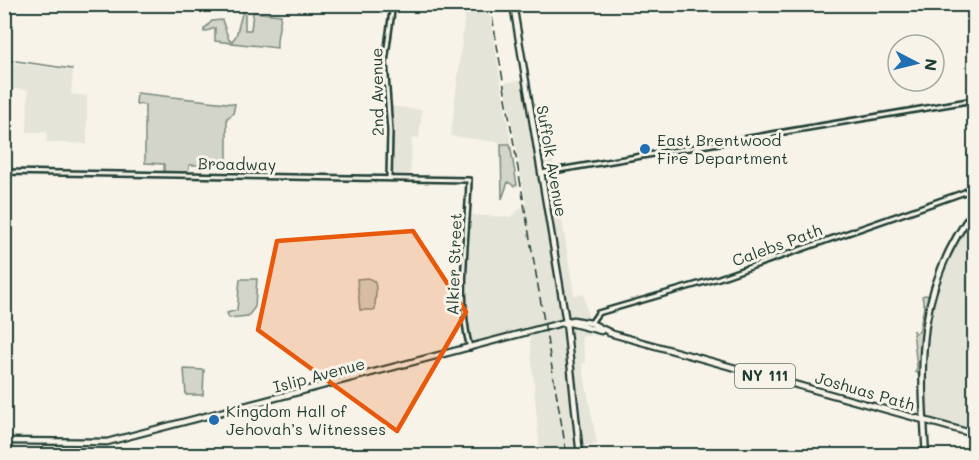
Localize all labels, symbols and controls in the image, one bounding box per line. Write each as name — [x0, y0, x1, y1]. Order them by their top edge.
north arrow — [886, 33, 946, 93]
street label: 2nd Avenue — [365, 48, 388, 136]
text: N — [920, 58, 943, 72]
street label: Suffolk Avenue — [532, 104, 573, 218]
place label: East Brentwood Fire Department — [657, 129, 788, 168]
marker: East Brentwood Fire Department — [638, 142, 652, 156]
street label: Broadway — [198, 152, 276, 175]
street label: Alkier Street — [441, 212, 466, 316]
street label: Calebs Path — [729, 219, 825, 271]
street label: Islip Avenue — [271, 352, 367, 397]
road number: NY 111 — [735, 364, 795, 388]
street label: Joshuas Path — [813, 366, 917, 415]
place label: Kingdom Hall of Jehovah’s Witnesses — [226, 400, 386, 439]
marker: Kingdom Hall of Jehovah’s Witnesses — [207, 413, 221, 427]

